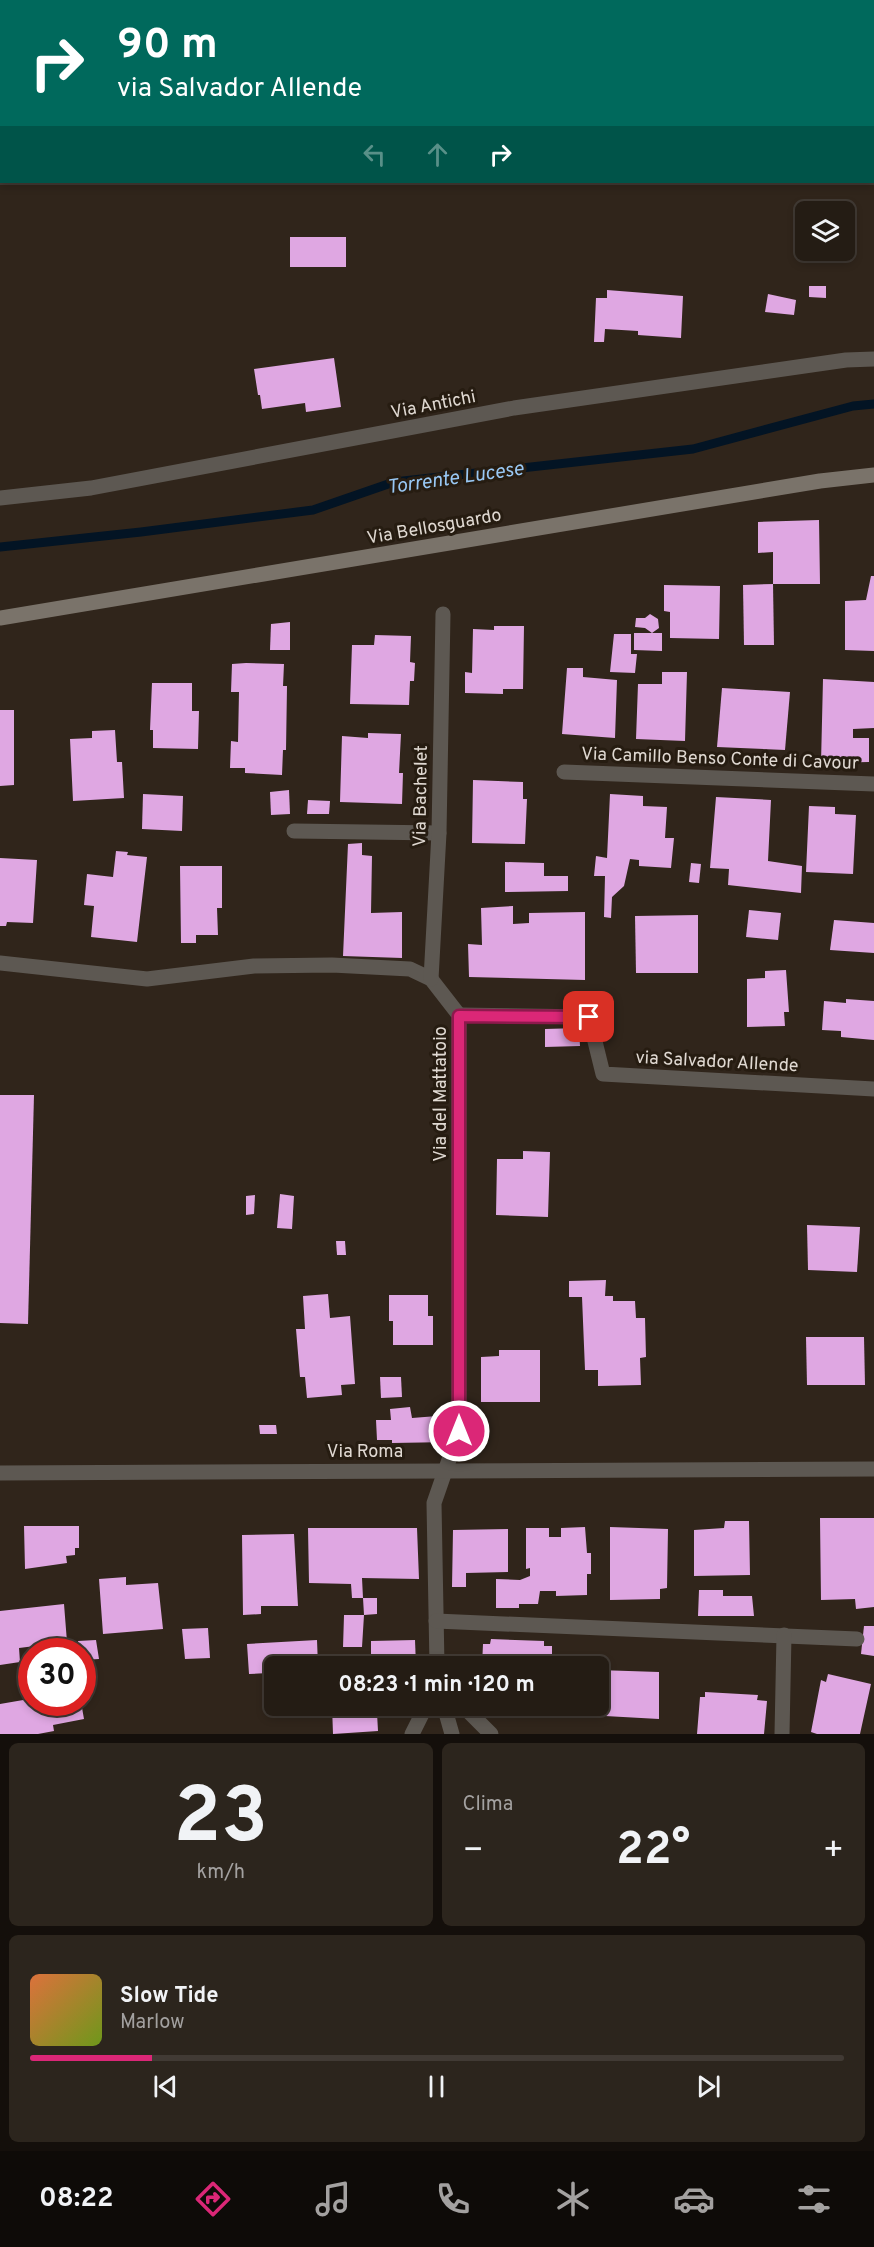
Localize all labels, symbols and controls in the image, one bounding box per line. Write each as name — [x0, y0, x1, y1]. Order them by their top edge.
text: 90 m — [117, 20, 218, 73]
icon: right — [18, 24, 96, 102]
text: via Salvador Allende — [117, 72, 362, 106]
icon: left — [358, 138, 391, 171]
icon: ahead — [421, 138, 454, 171]
icon: right — [484, 138, 517, 171]
map controls — [795, 201, 855, 261]
button: layers — [795, 201, 855, 261]
street label: Via Antichi — [389, 386, 478, 425]
water label: Torrente Lucese — [385, 456, 526, 501]
street label: Via Bellosguardo — [365, 504, 503, 551]
street label: Via Camillo Benso Conte di Cavour — [581, 743, 859, 776]
street label: Via Bachelet — [409, 745, 434, 847]
pin — [563, 991, 614, 1042]
icon: arrive — [572, 1000, 605, 1033]
street label: Via del Mattatoio — [430, 1026, 453, 1162]
street label: via Salvador Allende — [635, 1047, 799, 1078]
position arrow — [427, 1399, 491, 1463]
street label: Via Roma — [327, 1441, 403, 1464]
speed limit sign: 30 — [18, 1638, 96, 1716]
text: 08:23 · 1 min · 120 m — [338, 1672, 535, 1699]
text: 23 — [174, 1771, 268, 1870]
text: Clima — [463, 1792, 513, 1818]
text: 22° — [616, 1823, 690, 1880]
text: − — [463, 1831, 484, 1873]
text: + — [823, 1831, 844, 1873]
text: km/h — [196, 1860, 245, 1886]
text: Slow Tide — [120, 1983, 219, 2010]
text: Marlow — [120, 2010, 184, 2036]
icon: previous — [149, 2070, 182, 2103]
icon: pause — [420, 2070, 453, 2103]
icon: next — [692, 2070, 725, 2103]
icon: directions — [192, 2178, 234, 2220]
icon: music — [312, 2178, 354, 2220]
icon: phone — [432, 2178, 474, 2220]
icon: climate — [552, 2178, 594, 2220]
icon: car — [673, 2178, 715, 2220]
icon: filters — [793, 2178, 835, 2220]
text: 08:22 — [39, 2182, 113, 2216]

